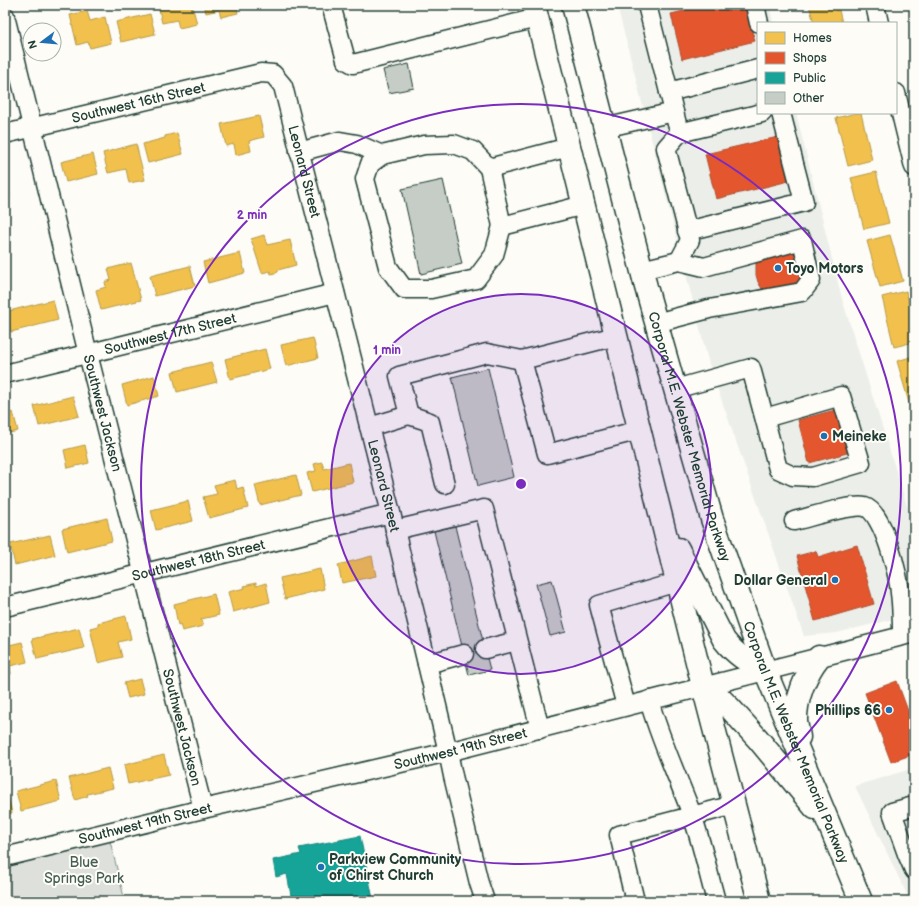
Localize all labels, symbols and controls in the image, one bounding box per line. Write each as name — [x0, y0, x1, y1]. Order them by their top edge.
north arrow — [22, 22, 62, 62]
legend — [757, 22, 897, 114]
text: Homes — [793, 31, 832, 46]
text: N — [25, 39, 40, 50]
text: Shops — [793, 51, 827, 66]
text: Public — [793, 71, 826, 86]
street label: Southwest 16th Street — [70, 78, 207, 126]
text: Other — [793, 91, 825, 106]
street label: Leonard Street — [285, 124, 325, 220]
text: 2 min — [237, 208, 267, 223]
place label: Toyo Motors — [786, 260, 863, 277]
marker: Toyo Motors — [773, 263, 783, 273]
street label: Southwest 17th Street — [102, 309, 238, 358]
street label: Corporal M.E. Webster Memorial Parkway — [645, 310, 735, 564]
text: 1 min — [373, 343, 401, 358]
street label: Southwest Jackson — [80, 353, 126, 473]
place label: Meineke — [832, 428, 887, 445]
marker: Meineke — [819, 431, 829, 441]
street label: Leonard Street — [364, 438, 404, 534]
centre of rings — [514, 477, 528, 491]
street label: Southwest 18th Street — [130, 535, 267, 584]
place label: Dollar General — [734, 572, 827, 589]
marker: Dollar General — [830, 575, 840, 585]
street label: Corporal M.E. Webster Memorial Parkway — [740, 619, 853, 866]
street label: Southwest Jackson — [159, 667, 205, 788]
place label: Phillips 66 — [815, 702, 881, 719]
marker: Phillips 66 — [884, 705, 894, 715]
street label: Southwest 19th Street — [392, 724, 529, 773]
street label: Southwest 19th Street — [77, 799, 214, 847]
place label: Parkview Community of Chirst Church — [329, 851, 462, 884]
park label: Blue Springs Park — [44, 854, 124, 887]
marker: Parkview Community of Chirst Church — [316, 862, 326, 872]

